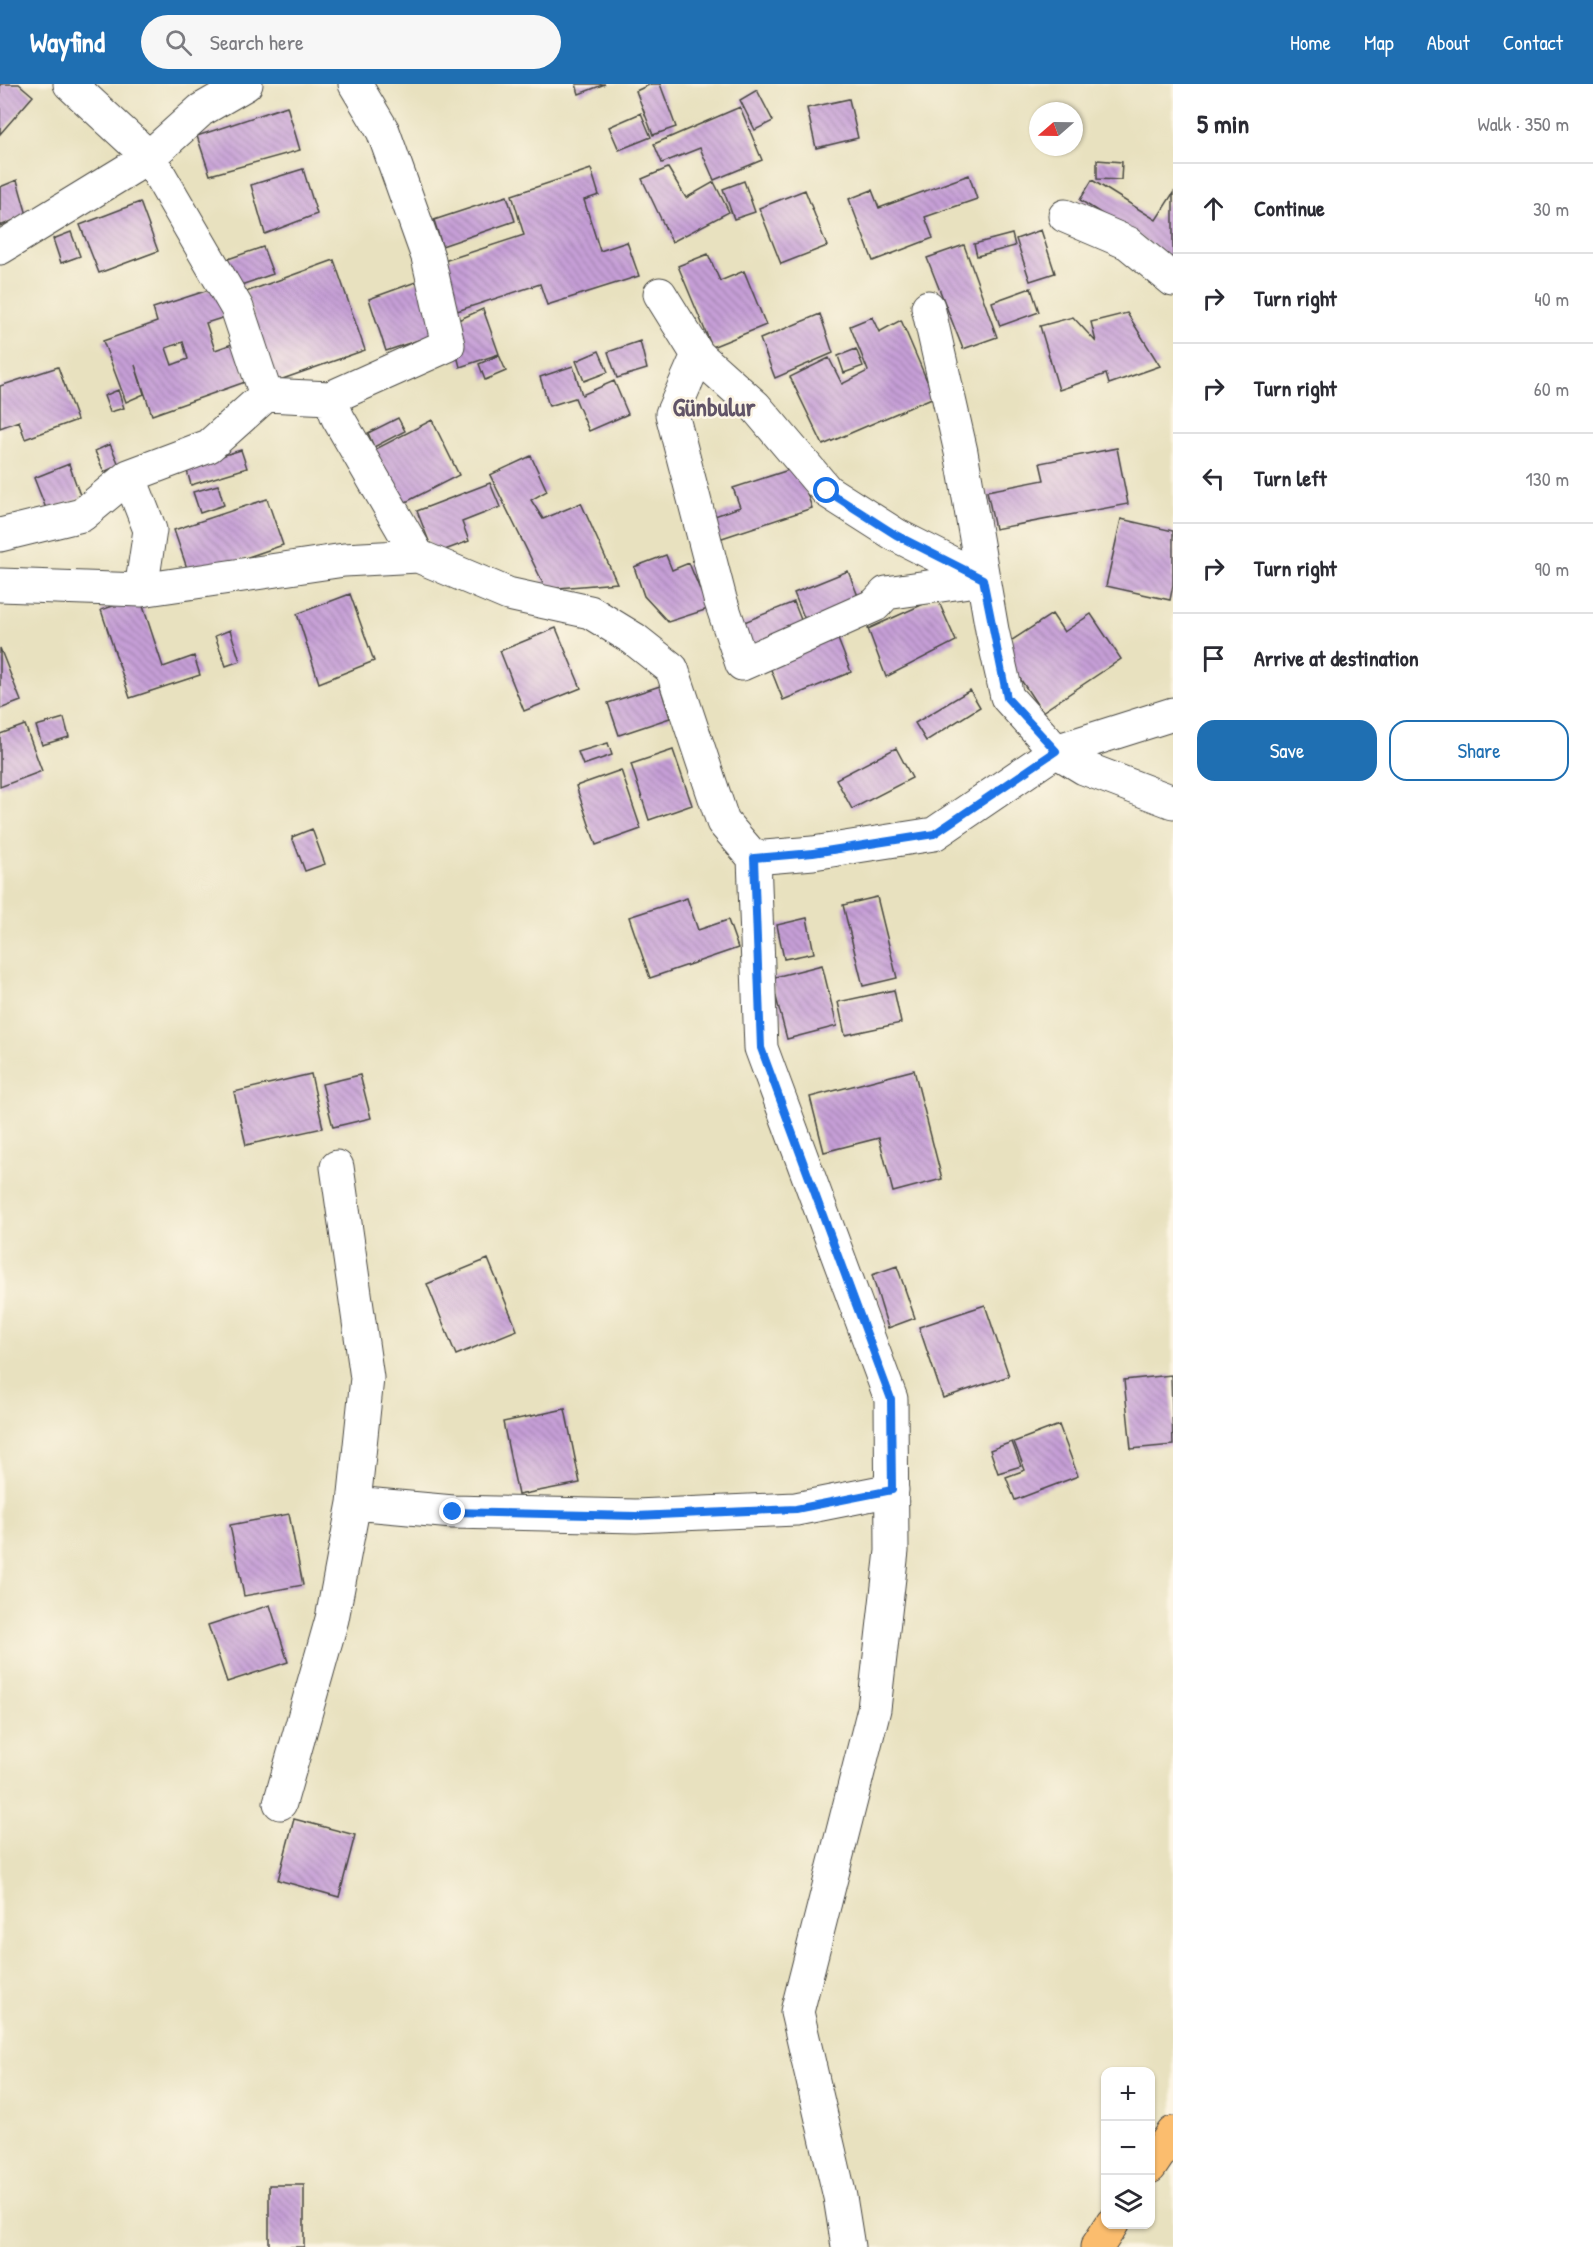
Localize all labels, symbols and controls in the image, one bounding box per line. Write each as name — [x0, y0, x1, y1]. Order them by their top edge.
search box — [141, 15, 561, 69]
text: Wayfind — [30, 23, 105, 61]
icon: search — [162, 26, 195, 59]
text: Search here — [210, 27, 304, 57]
text: Home — [1290, 28, 1331, 57]
text: Map — [1364, 28, 1394, 57]
text: About — [1427, 28, 1470, 57]
text: Contact — [1503, 28, 1563, 57]
north arrow — [1029, 102, 1083, 156]
text: 5 min — [1197, 106, 1249, 141]
text: Walk · 350 m — [1477, 110, 1569, 137]
icon: ahead — [1197, 192, 1230, 225]
text: Continue — [1254, 193, 1325, 223]
text: 30 m — [1533, 195, 1569, 222]
icon: right — [1197, 282, 1230, 315]
text: Turn right — [1254, 283, 1337, 313]
text: 40 m — [1534, 285, 1569, 312]
icon: right — [1197, 372, 1230, 405]
text: Turn right — [1254, 373, 1337, 403]
text: 60 m — [1534, 375, 1569, 402]
district label: Günbulur — [672, 389, 757, 424]
icon: left — [1197, 462, 1230, 495]
text: Turn left — [1254, 463, 1327, 493]
text: 130 m — [1526, 465, 1569, 492]
route start — [813, 477, 839, 503]
icon: right — [1197, 552, 1230, 585]
text: Turn right — [1254, 553, 1337, 583]
text: 90 m — [1535, 555, 1569, 582]
icon: arrive — [1197, 642, 1230, 675]
text: Arrive at destination — [1254, 643, 1419, 673]
button: Save — [1197, 720, 1377, 781]
button: Share — [1389, 720, 1569, 781]
route end — [439, 1498, 465, 1524]
map controls — [1101, 2067, 1155, 2229]
button: + — [1101, 2067, 1155, 2121]
button: − — [1101, 2121, 1155, 2175]
button: layers — [1101, 2175, 1155, 2229]

